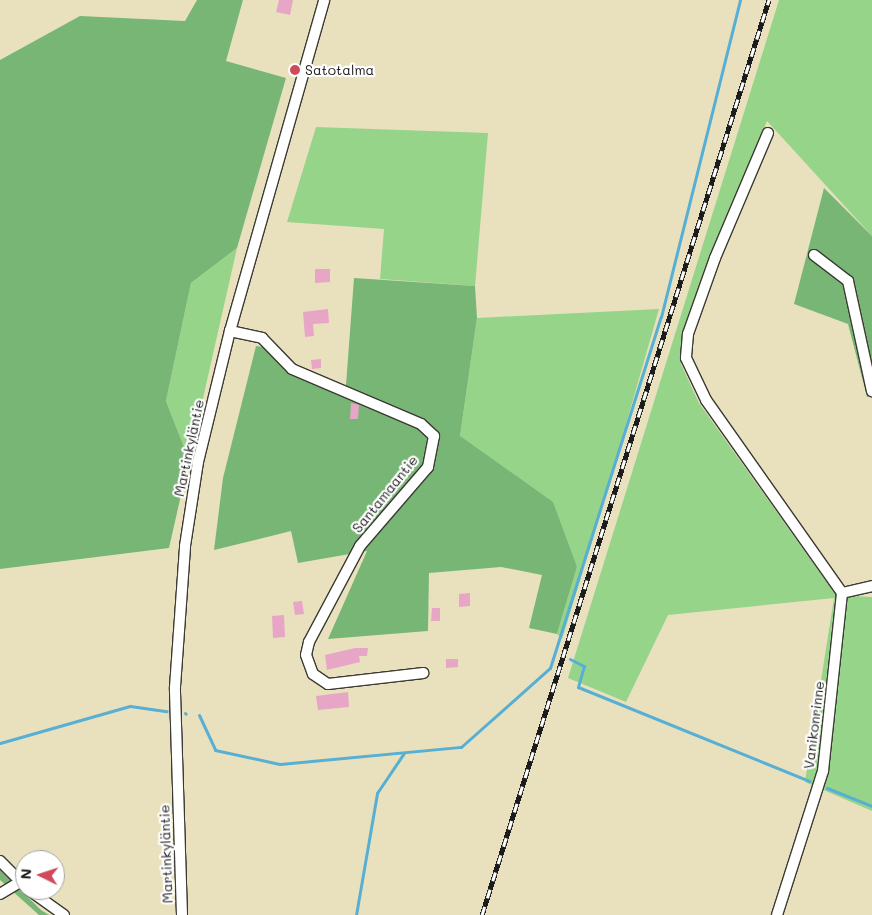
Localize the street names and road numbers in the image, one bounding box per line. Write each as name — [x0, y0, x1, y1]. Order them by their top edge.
street label: Martinkyläntie — [170, 398, 208, 498]
street label: Santamaantie — [349, 452, 421, 536]
street label: Vanikonrinne — [800, 680, 828, 770]
street label: Martinkyläntie — [156, 804, 176, 904]

